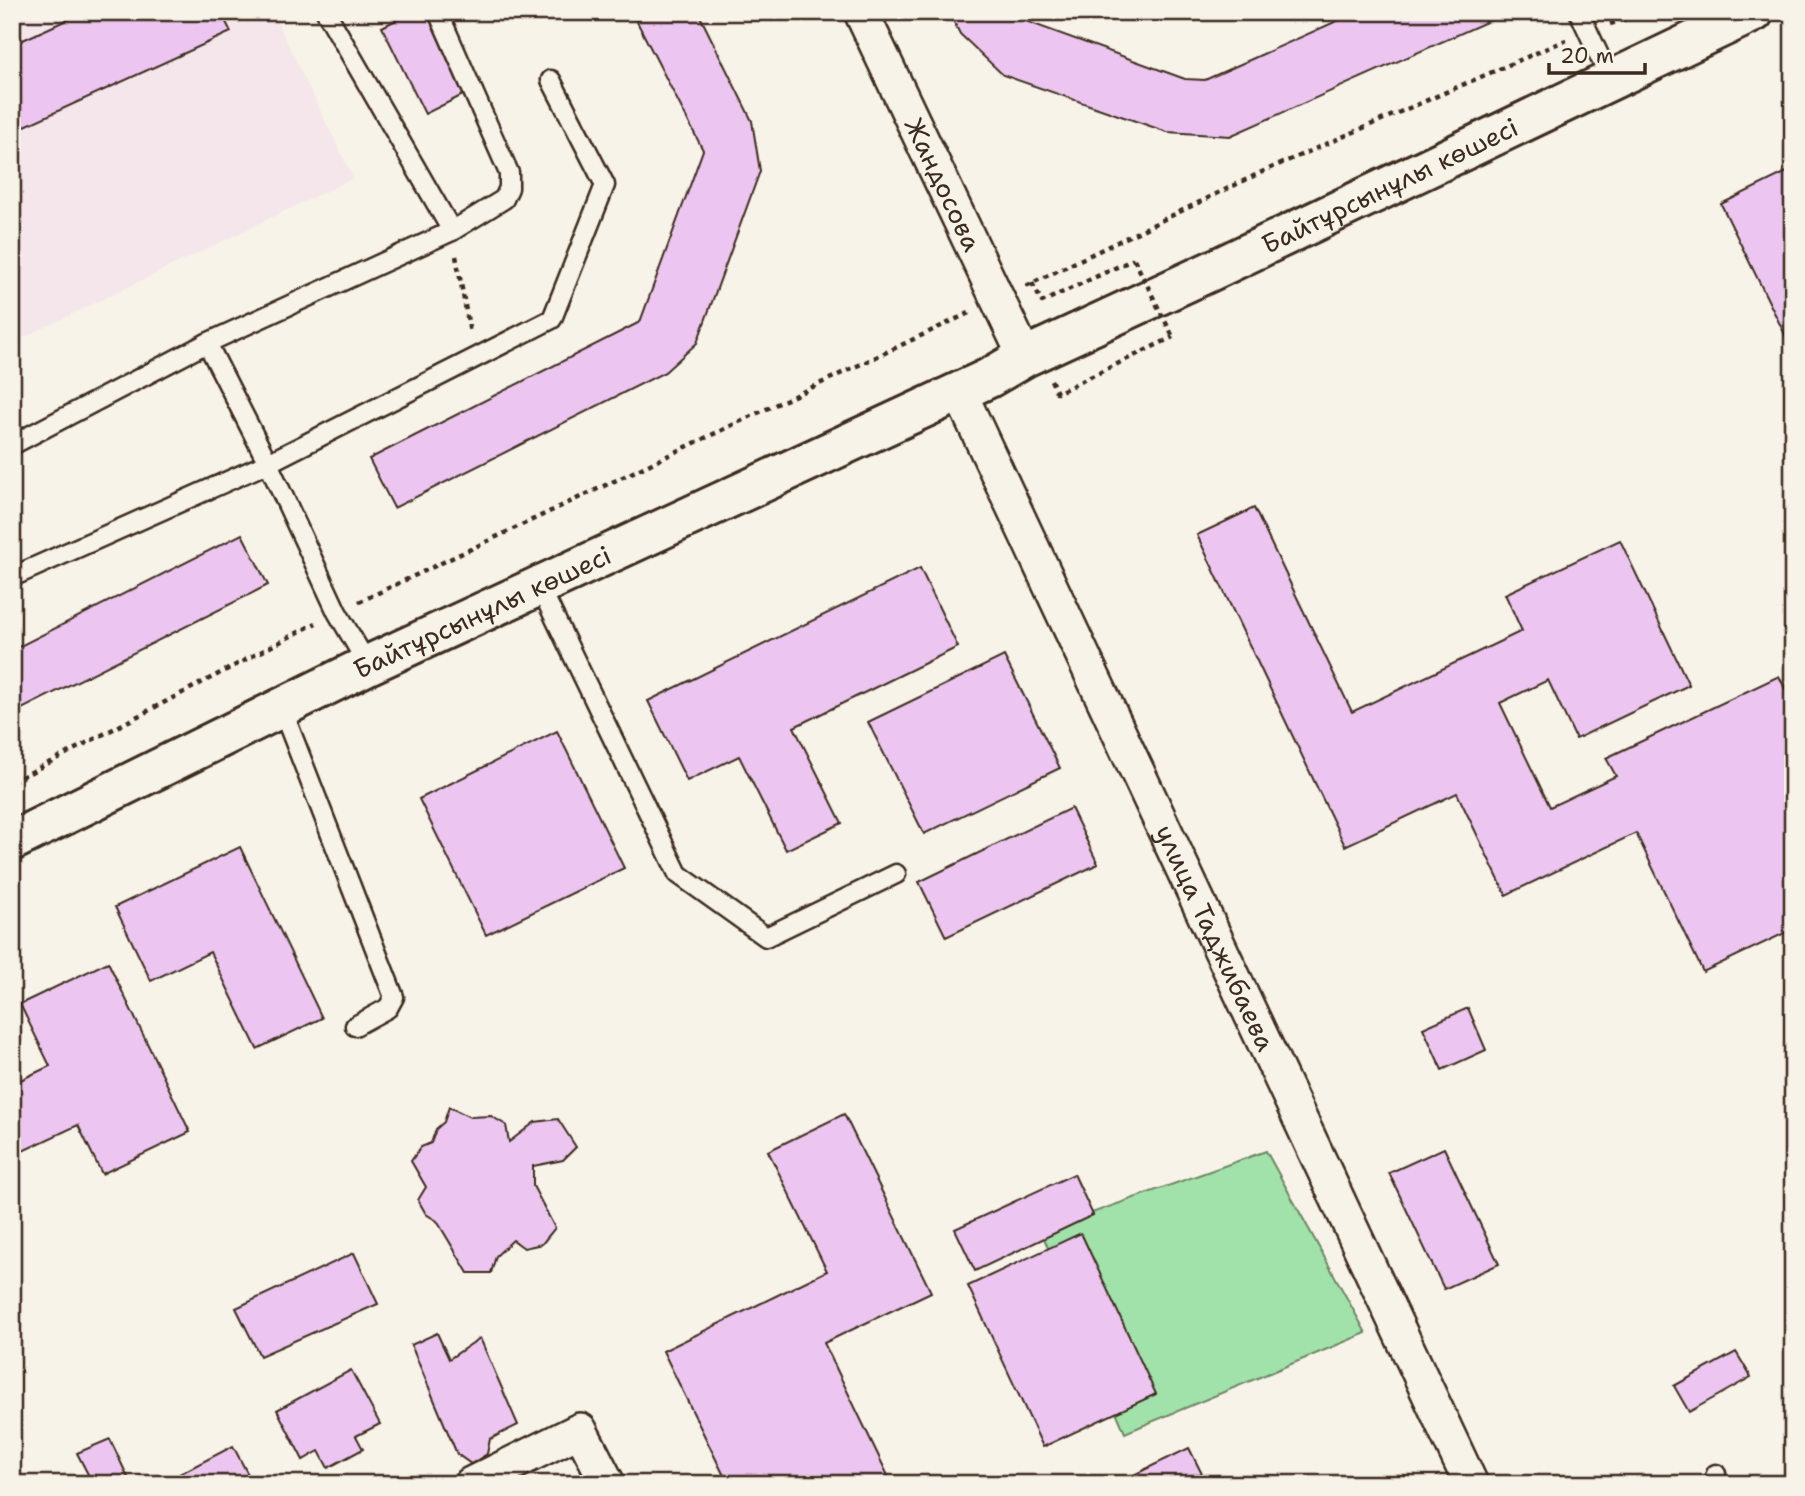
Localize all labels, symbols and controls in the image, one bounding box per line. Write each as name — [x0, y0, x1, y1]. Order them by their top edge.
scale bar — [1549, 32, 1646, 76]
text: 20 m — [1560, 42, 1614, 70]
street label: Байтұрсынұлы көшесі — [1256, 109, 1524, 261]
street label: Жандосова — [897, 112, 990, 257]
street label: Байтұрсынұлы көшесі — [347, 537, 617, 687]
street label: улица Таджибаева — [1148, 819, 1284, 1057]

